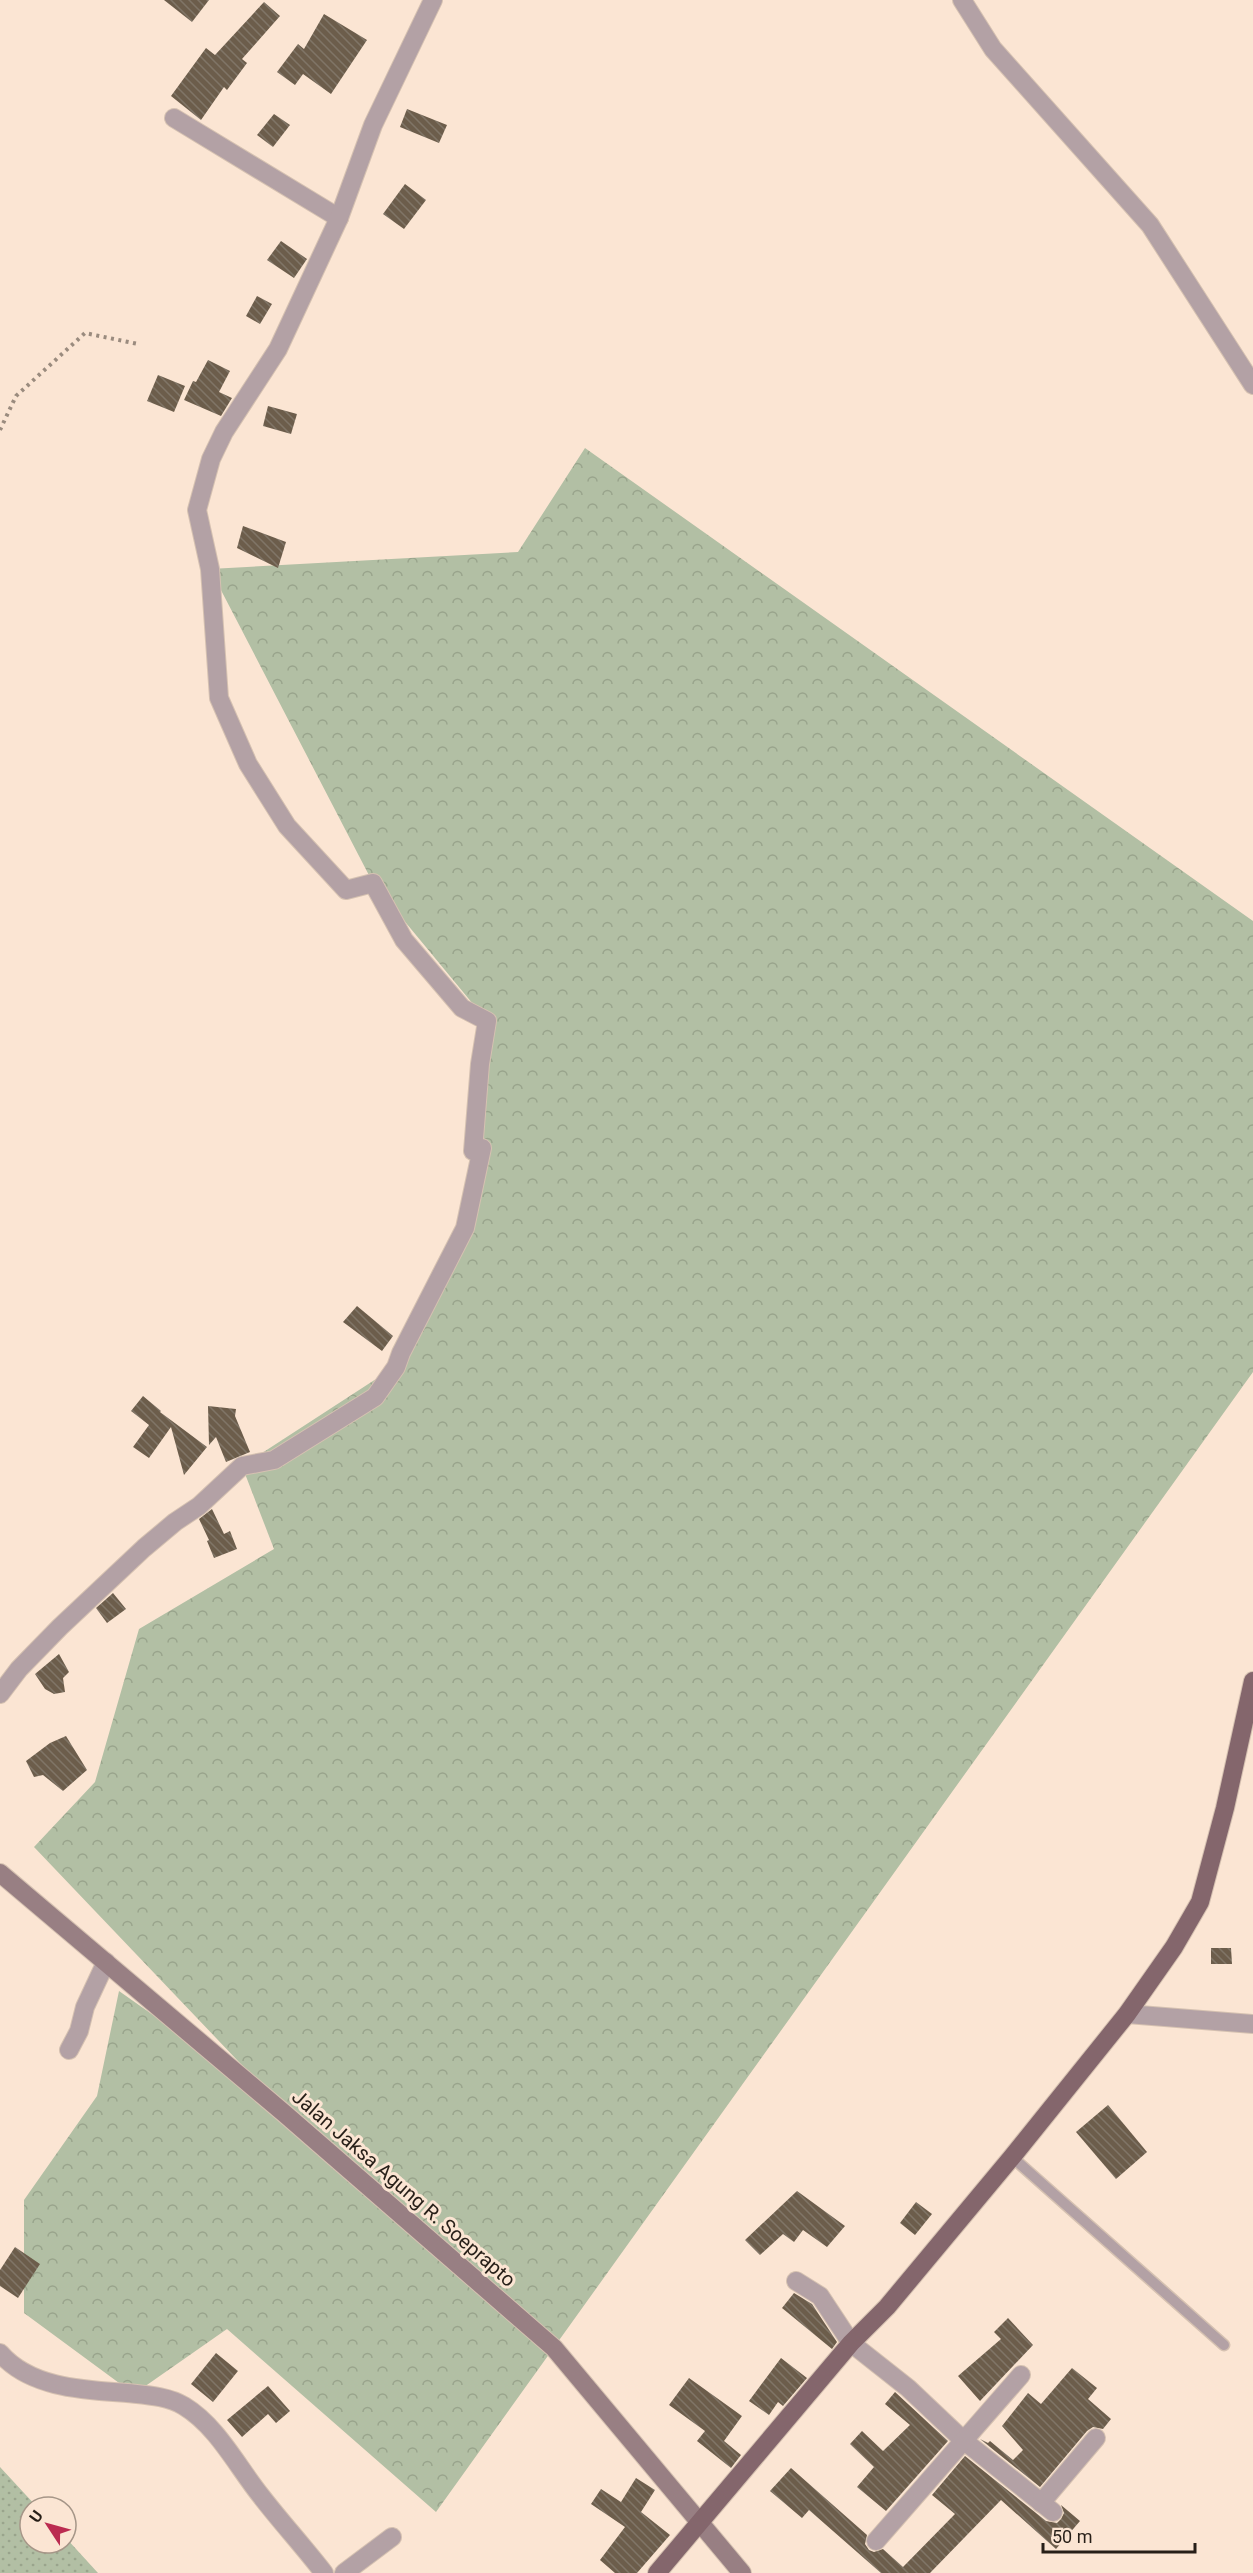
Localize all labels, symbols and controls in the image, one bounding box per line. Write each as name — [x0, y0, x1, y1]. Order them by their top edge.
street label: Jalan Jaksa Agung R. Soeprapto — [287, 2084, 521, 2292]
north arrow — [18, 2495, 78, 2555]
text: U — [25, 2507, 47, 2526]
scale bar — [1043, 2516, 1194, 2554]
text: 50 m — [1052, 2526, 1092, 2547]

